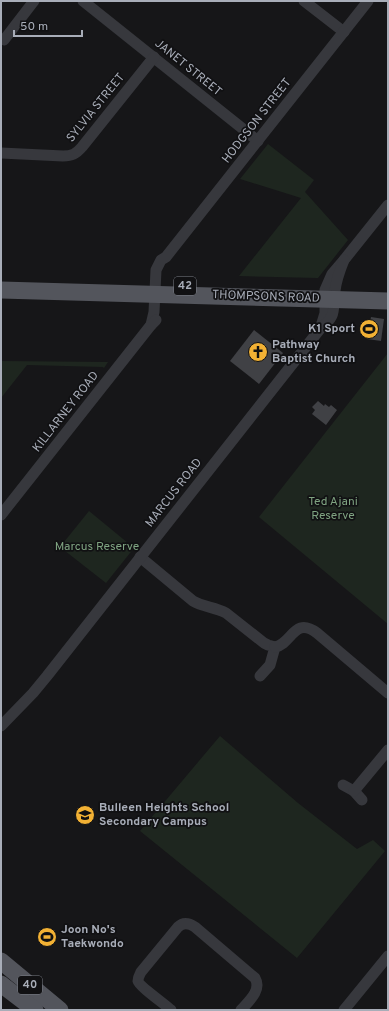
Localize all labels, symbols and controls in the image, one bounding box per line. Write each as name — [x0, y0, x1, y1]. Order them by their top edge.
scale bar — [14, 12, 82, 38]
text: 50 m — [20, 19, 48, 35]
street label: JANET STREET — [151, 36, 225, 100]
street label: SYLVIA STREET — [63, 70, 129, 146]
street label: HODGSON STREET — [219, 75, 295, 167]
road number: 42 — [174, 277, 196, 295]
street label: THOMPSONS ROAD — [212, 287, 320, 307]
sports icon: K1 Sport — [358, 318, 380, 340]
place label: K1 Sport — [308, 321, 355, 337]
place label: Pathway Baptist Church — [272, 337, 355, 367]
church icon: Pathway Baptist Church — [247, 341, 269, 363]
street label: KILLARNEY ROAD — [29, 368, 103, 456]
street label: MARCUS ROAD — [142, 455, 206, 531]
park label: Ted Ajani Reserve — [308, 494, 358, 524]
park label: Marcus Reserve — [55, 539, 139, 555]
place label: Bulleen Heights School Secondary Campus — [99, 800, 229, 830]
school or university icon: Bulleen Heights School Secondary Campus — [74, 804, 96, 826]
place label: Joon No's Taekwondo — [61, 922, 124, 952]
sports icon: Joon No's Taekwondo — [36, 926, 58, 948]
road number: 40 — [18, 976, 42, 994]

